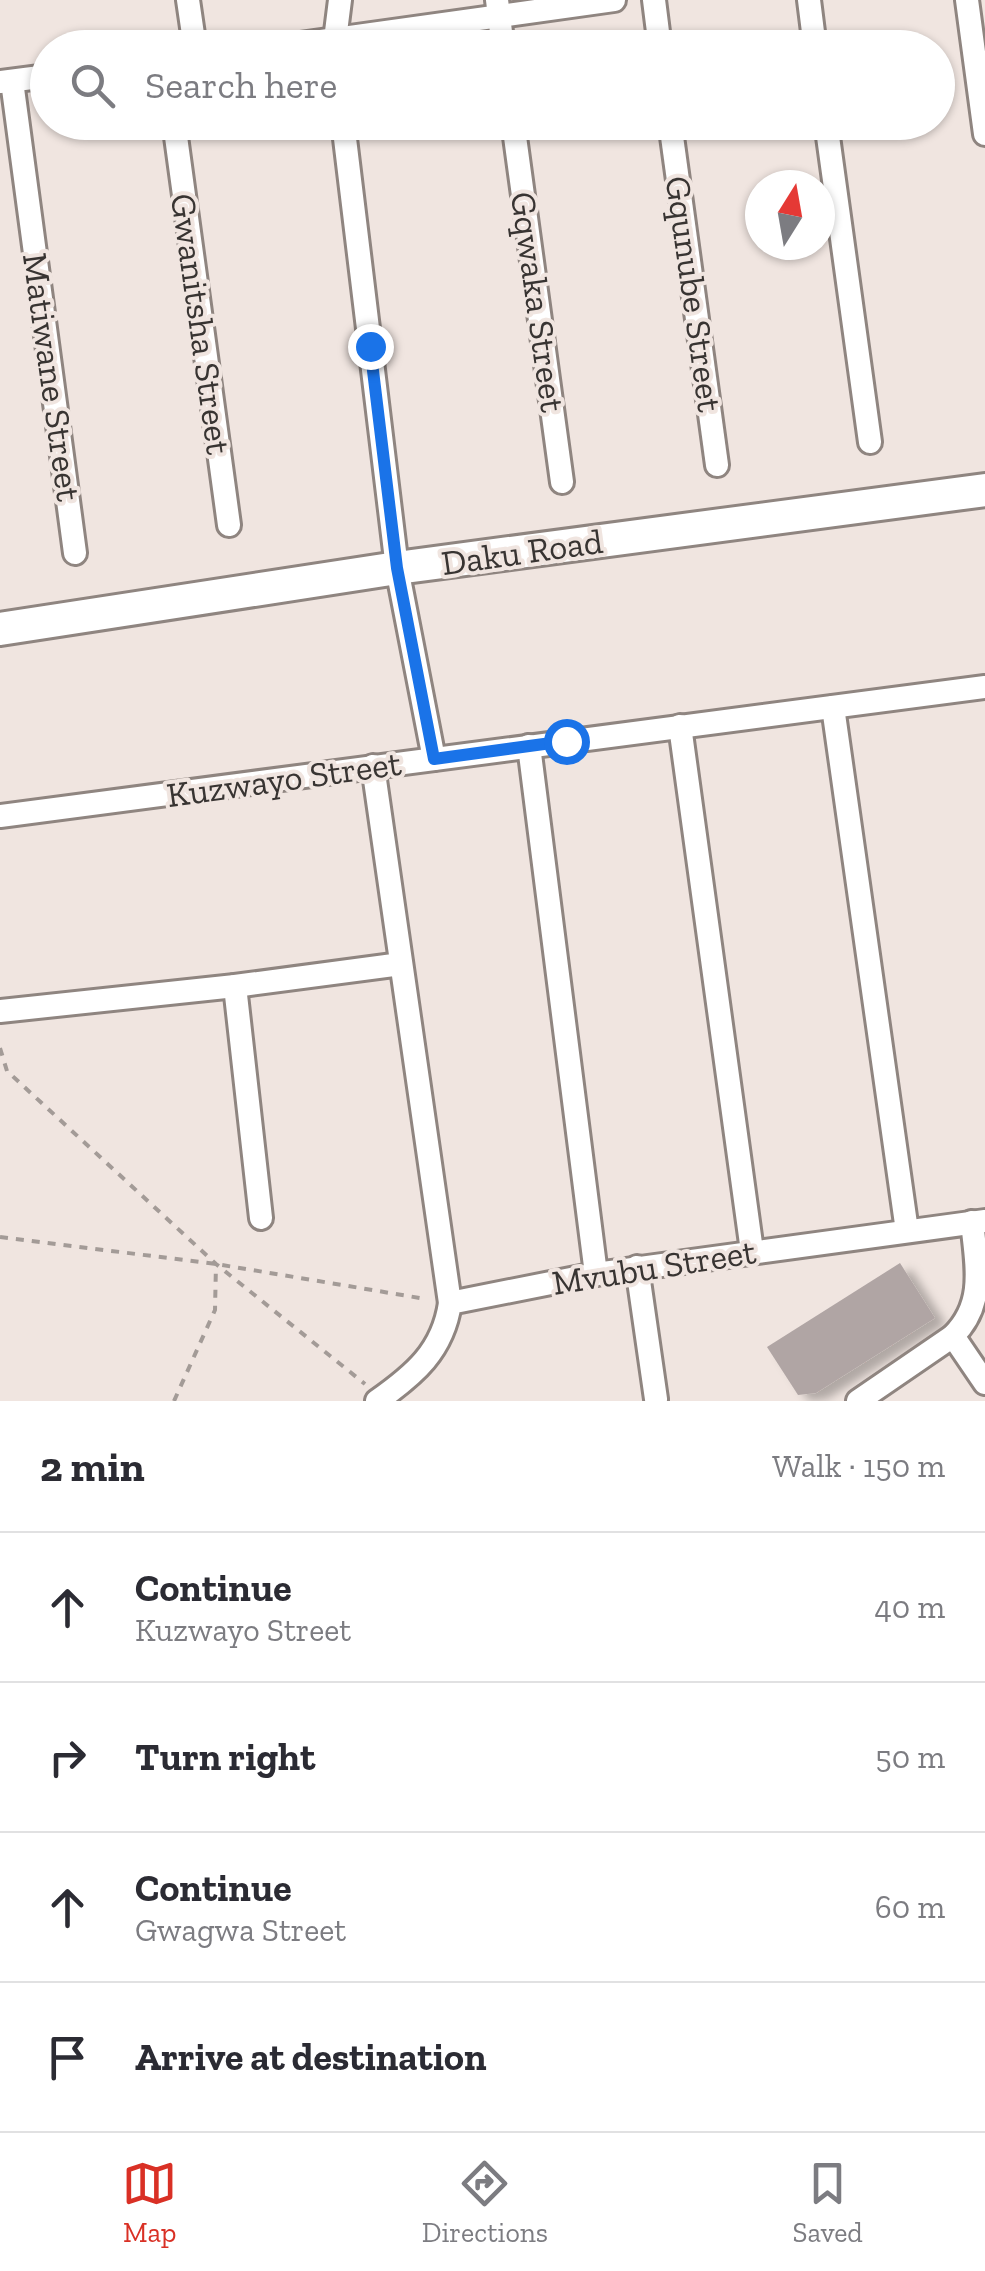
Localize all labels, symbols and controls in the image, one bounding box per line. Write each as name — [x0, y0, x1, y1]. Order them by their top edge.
search box — [30, 30, 955, 140]
icon: search — [65, 58, 120, 113]
text: Search here — [145, 62, 337, 108]
north arrow — [745, 170, 835, 260]
street label: Gqunube Street — [657, 173, 731, 415]
street label: Gqwaka Street — [502, 189, 574, 415]
street label: Gwanitsha Street — [162, 191, 240, 457]
street label: Matiwane Street — [14, 250, 90, 504]
route end — [348, 324, 394, 370]
street label: Daku Road — [439, 520, 605, 584]
route start — [544, 719, 590, 765]
street label: Kuzwayo Street — [164, 742, 404, 816]
street label: Mvubu Street — [549, 1230, 759, 1304]
text: 2 min — [40, 1441, 145, 1492]
text: Walk · 150 m — [772, 1447, 945, 1485]
text: Continue — [135, 1565, 292, 1611]
icon: ahead — [40, 1580, 95, 1635]
text: 40 m — [874, 1588, 945, 1626]
text: Kuzwayo Street — [135, 1611, 351, 1649]
icon: right — [40, 1730, 95, 1785]
text: Turn right — [135, 1734, 315, 1780]
text: 50 m — [875, 1738, 945, 1776]
text: Continue — [135, 1865, 292, 1911]
icon: ahead — [40, 1880, 95, 1935]
text: 60 m — [875, 1888, 945, 1926]
text: Gwagwa Street — [135, 1911, 346, 1949]
icon: arrive — [40, 2030, 95, 2085]
text: Arrive at destination — [135, 2034, 486, 2080]
tab: Map — [122, 2156, 177, 2249]
tab: Directions — [422, 2156, 548, 2249]
tab: Saved — [793, 2156, 863, 2249]

